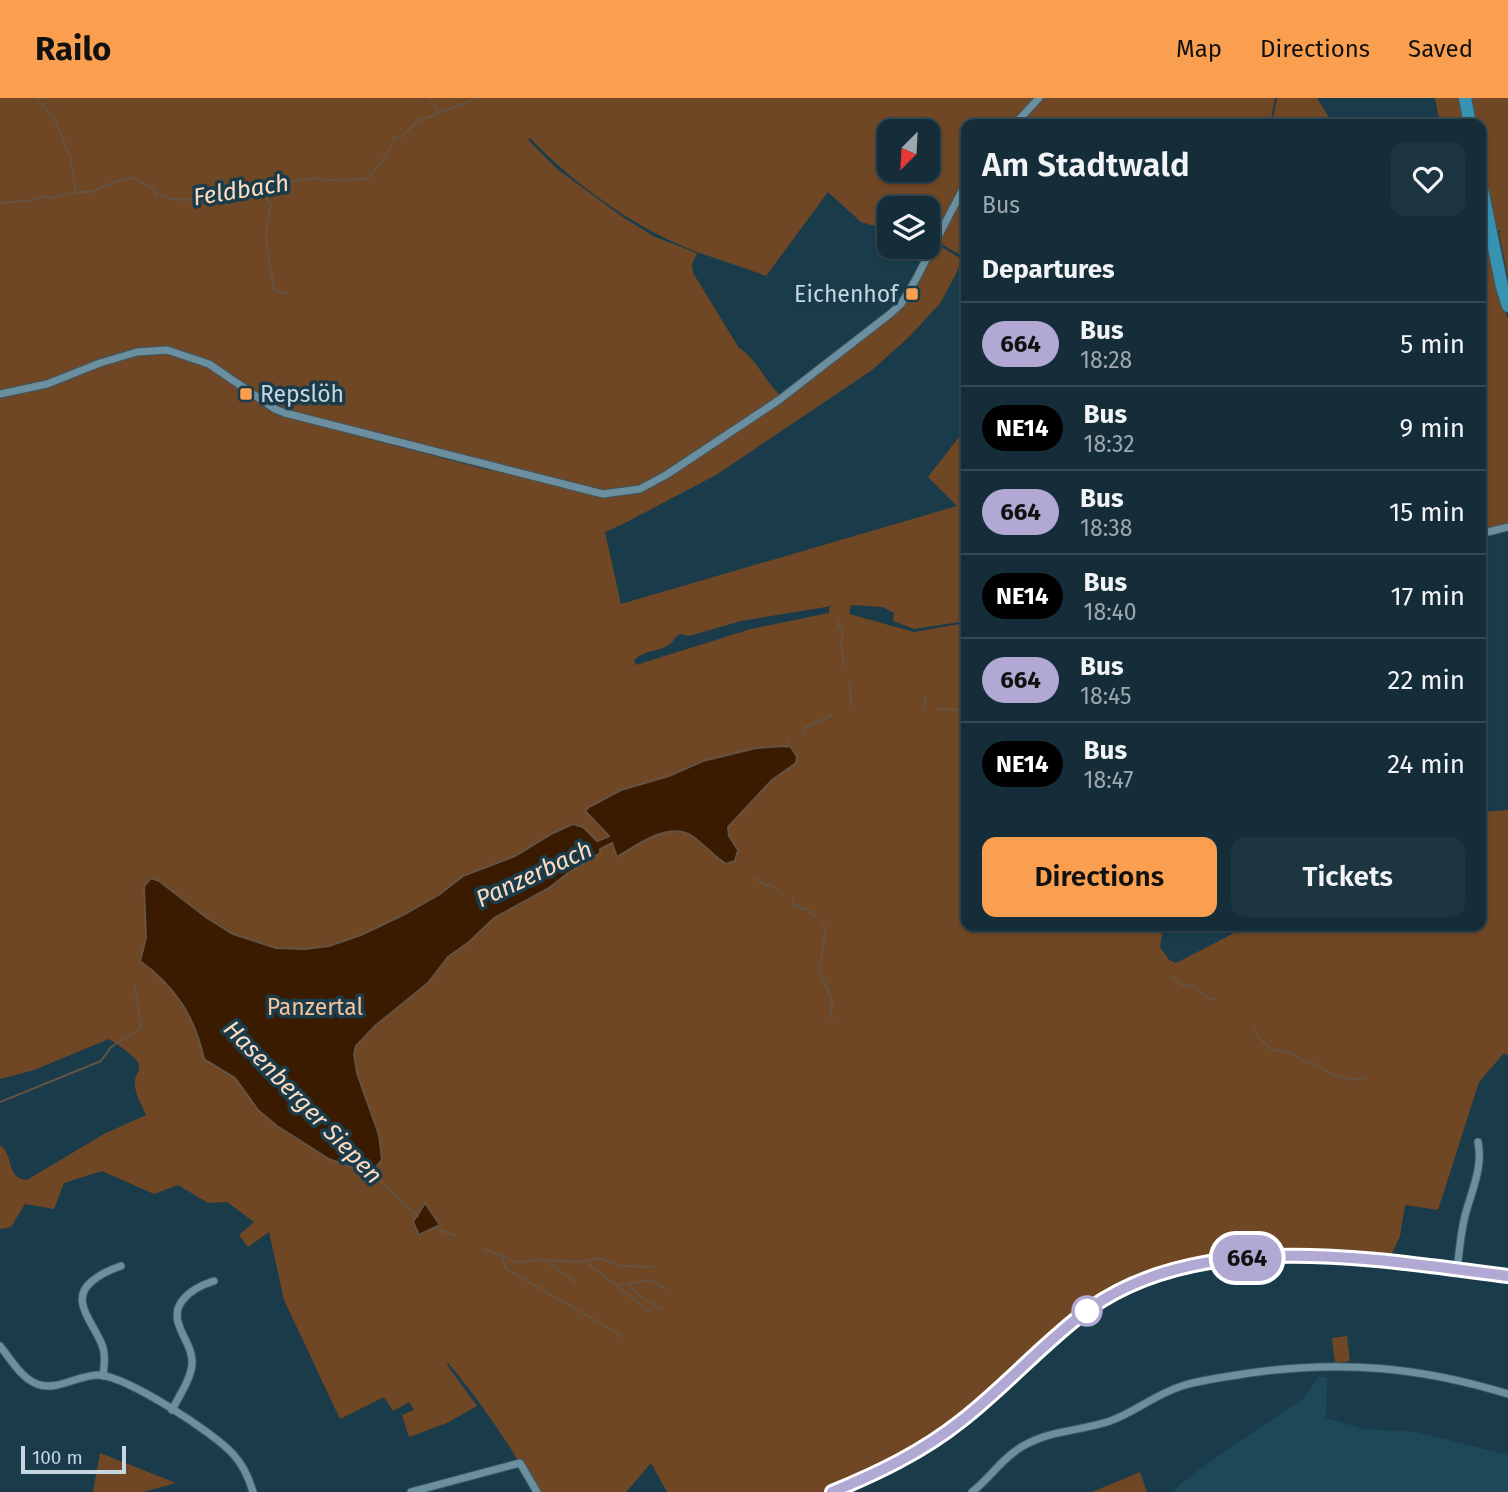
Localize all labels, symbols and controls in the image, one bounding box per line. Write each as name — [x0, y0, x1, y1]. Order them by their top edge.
text: Railo — [35, 29, 111, 69]
text: Map — [1176, 35, 1222, 63]
text: Directions — [1260, 35, 1370, 63]
text: Saved — [1408, 35, 1473, 63]
north arrow — [877, 119, 940, 182]
map controls — [877, 119, 940, 259]
button: heart — [1391, 142, 1465, 216]
text: Am Stadtwald — [982, 145, 1190, 185]
water label: Feldbach — [191, 169, 291, 211]
text: Bus — [982, 191, 1020, 219]
button: layers — [877, 196, 940, 259]
text: Departures — [982, 254, 1115, 285]
place label: Eichenhof — [794, 280, 900, 308]
marker: Eichenhof — [904, 286, 920, 302]
text: Bus — [1080, 315, 1123, 346]
text: 5 min — [1400, 329, 1465, 360]
text: 664 — [1000, 330, 1041, 358]
text: 18:28 — [1080, 346, 1132, 374]
place label: Repslöh — [260, 380, 344, 408]
marker: Repslöh — [238, 386, 254, 402]
text: Bus — [1084, 399, 1127, 430]
text: 9 min — [1400, 413, 1465, 444]
text: NE14 — [996, 414, 1049, 442]
text: 18:32 — [1084, 430, 1135, 458]
text: Bus — [1080, 483, 1123, 514]
text: 15 min — [1389, 497, 1465, 528]
text: 664 — [1000, 498, 1041, 526]
text: 18:38 — [1080, 514, 1133, 542]
text: Bus — [1084, 567, 1127, 598]
text: 17 min — [1390, 581, 1465, 612]
text: NE14 — [996, 582, 1049, 610]
text: 18:40 — [1084, 598, 1137, 626]
text: Bus — [1080, 651, 1123, 682]
text: 22 min — [1388, 665, 1465, 696]
text: 664 — [1000, 666, 1041, 694]
text: 18:45 — [1080, 682, 1132, 710]
text: Bus — [1084, 735, 1127, 766]
text: 24 min — [1387, 749, 1465, 780]
text: NE14 — [996, 750, 1049, 778]
text: 18:47 — [1084, 766, 1134, 794]
water label: Panzerbach — [471, 835, 597, 913]
button: Directions — [982, 837, 1217, 917]
button: Tickets — [1231, 837, 1465, 917]
park label: Panzertal — [267, 993, 364, 1021]
water label: Hasenberger Siepen — [218, 1015, 388, 1189]
line badge: 664 — [1207, 1235, 1287, 1281]
text: 664 — [1227, 1244, 1267, 1272]
unlabelled marker — [1072, 1296, 1102, 1326]
scale bar — [21, 1443, 126, 1475]
text: 100 m — [32, 1446, 83, 1469]

